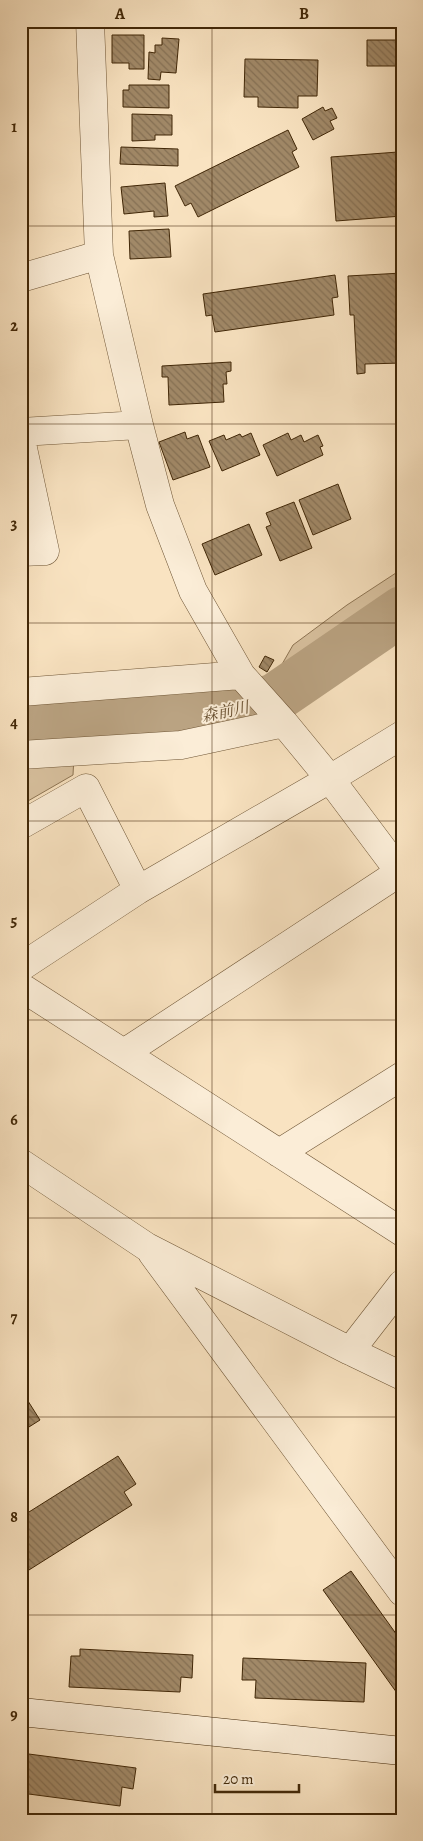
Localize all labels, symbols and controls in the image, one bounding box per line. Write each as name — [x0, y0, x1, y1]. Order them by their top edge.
text: A — [114, 3, 126, 25]
text: B — [299, 3, 309, 25]
text: 1 — [11, 116, 17, 138]
text: 2 — [10, 315, 18, 337]
text: 3 — [11, 513, 18, 535]
water label: 森前川 — [199, 696, 253, 728]
text: 4 — [10, 712, 18, 734]
text: 5 — [11, 910, 18, 932]
text: 6 — [10, 1109, 18, 1131]
text: 7 — [11, 1307, 18, 1329]
text: 8 — [10, 1506, 18, 1528]
text: 9 — [10, 1704, 18, 1726]
scale bar — [215, 1761, 299, 1793]
text: 20 m — [223, 1769, 254, 1789]

